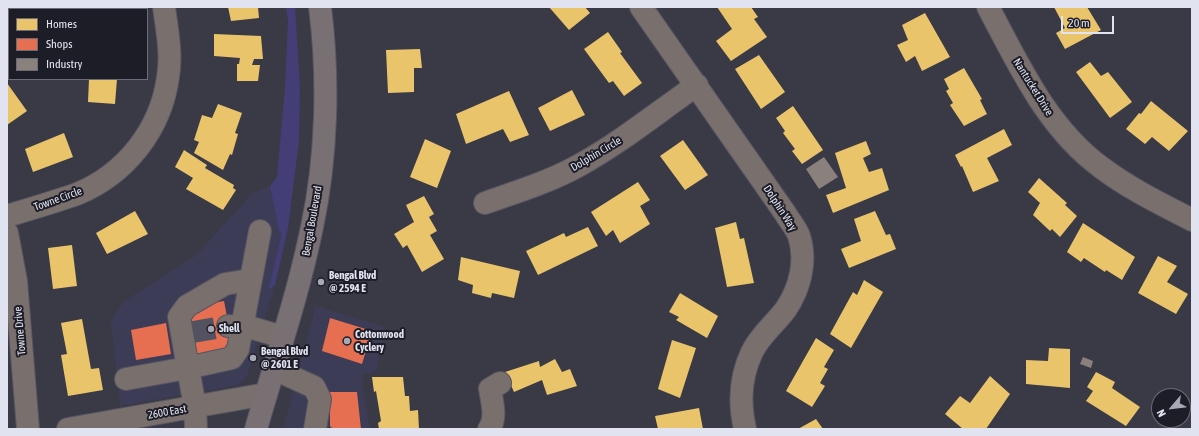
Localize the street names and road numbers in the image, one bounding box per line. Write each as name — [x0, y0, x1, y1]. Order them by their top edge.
street label: Nantucket Drive — [1010, 56, 1056, 118]
street label: Dolphin Circle — [568, 134, 624, 174]
street label: Dolphin Way — [760, 183, 800, 233]
street label: Towne Circle — [32, 184, 84, 214]
street label: Bengal Boulevard — [299, 185, 325, 257]
street label: Towne Drive — [11, 306, 29, 356]
street label: 2600 East — [147, 402, 187, 422]

